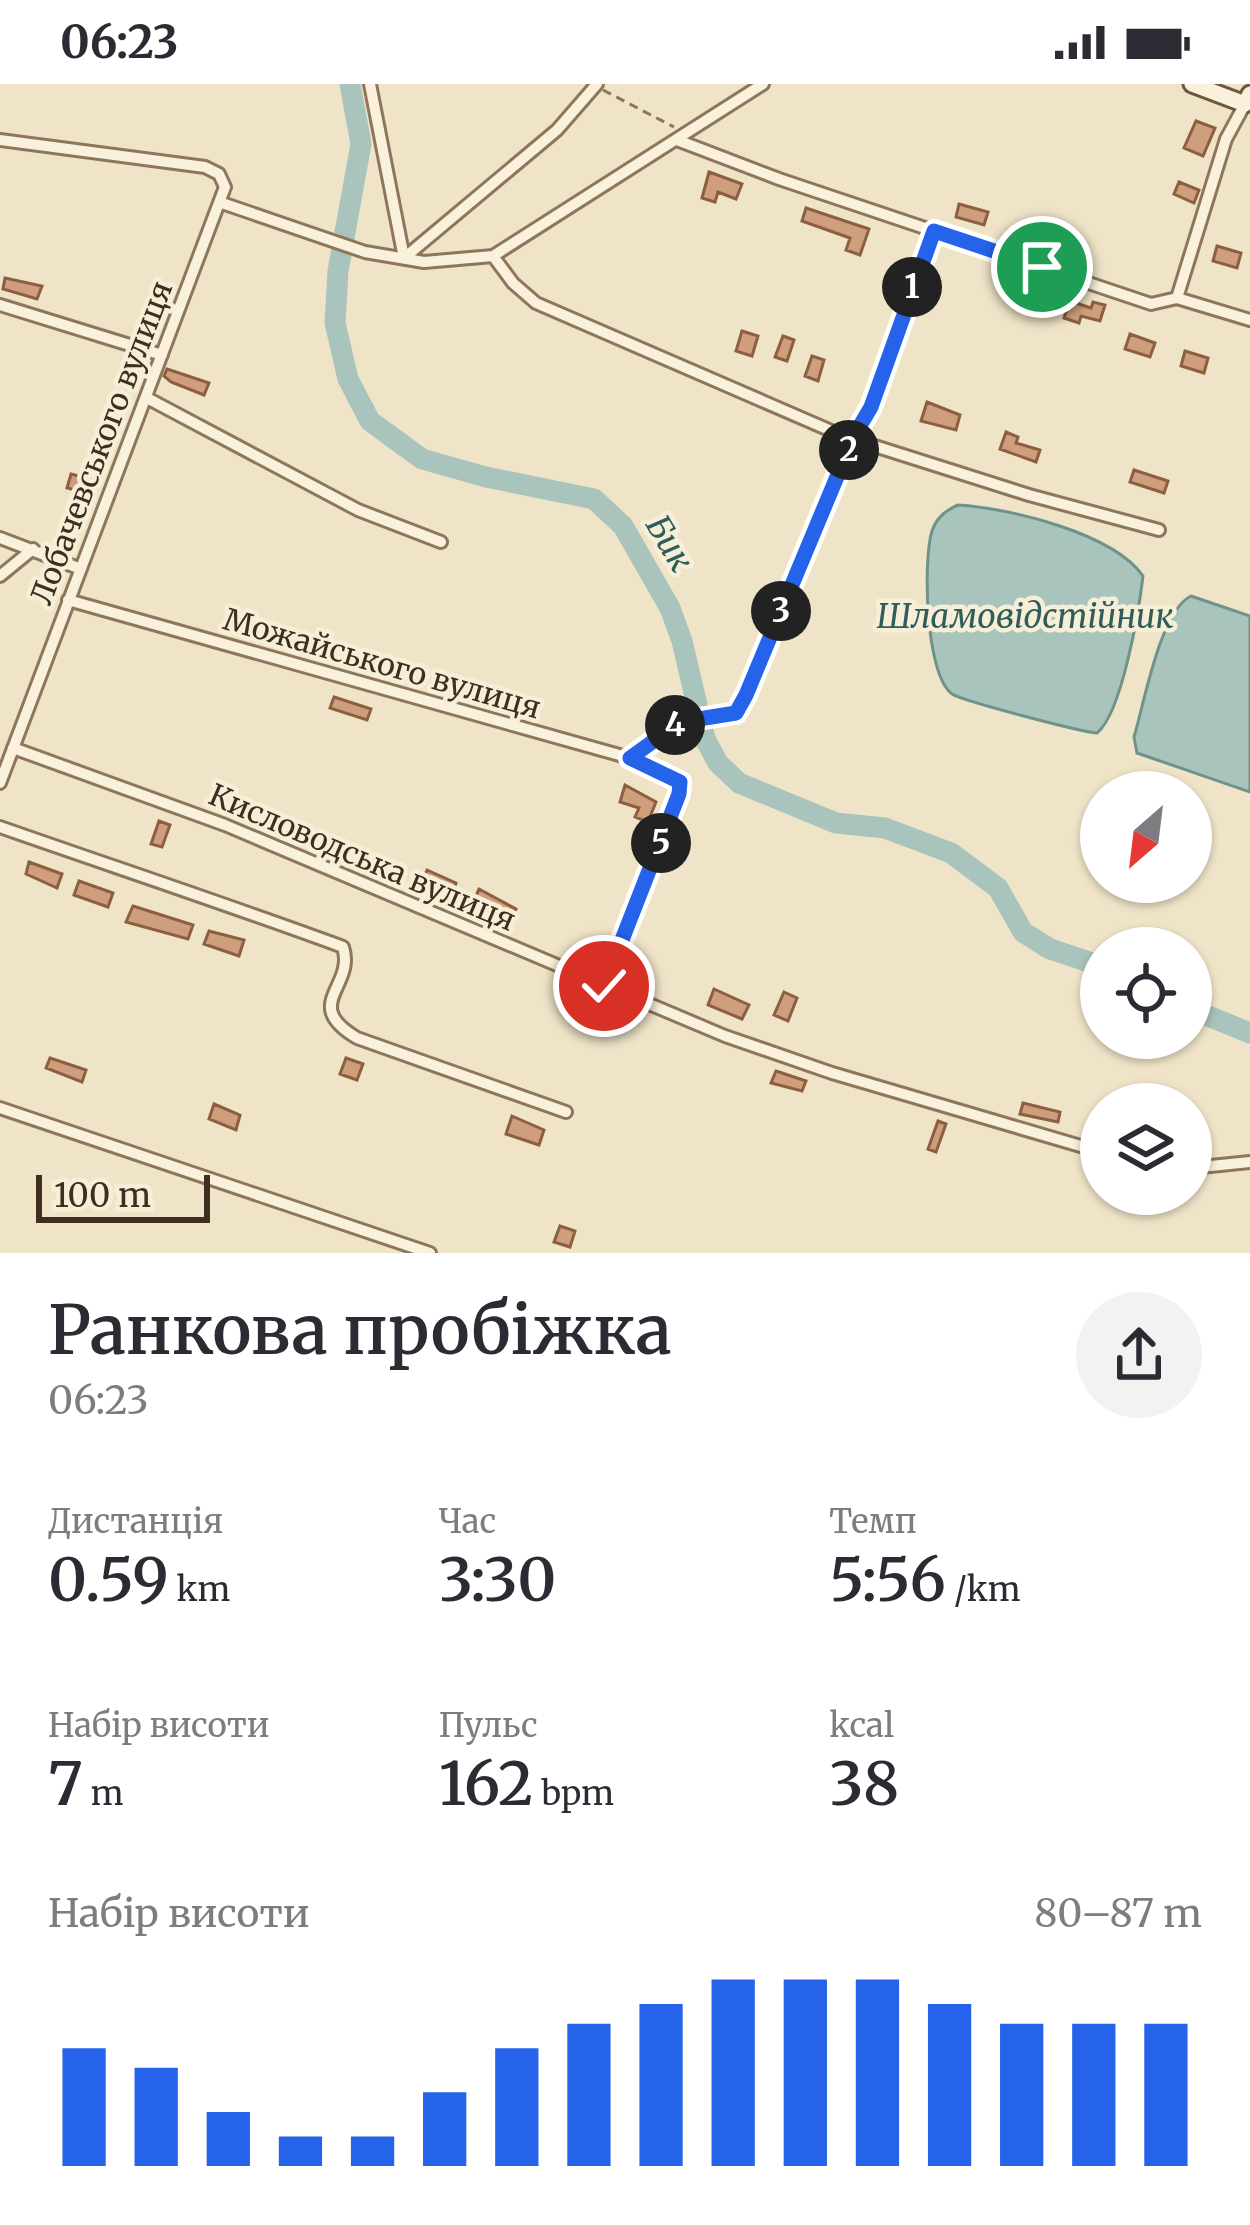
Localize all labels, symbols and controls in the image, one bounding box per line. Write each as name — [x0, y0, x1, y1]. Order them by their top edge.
text: 06:23 — [60, 14, 179, 70]
pin — [991, 216, 1093, 318]
icon: arrive — [1009, 234, 1075, 300]
pin: 1 — [882, 257, 942, 317]
text: 1 — [904, 266, 920, 307]
street label: Лобачевського вулиця — [22, 276, 180, 610]
pin: 2 — [819, 420, 879, 480]
text: 2 — [839, 429, 859, 470]
water label: Бик — [637, 508, 702, 579]
pin: 3 — [751, 581, 811, 641]
text: 3 — [772, 590, 790, 631]
water label: Шламовідстійник — [876, 596, 1174, 637]
street label: Можайського вулиця — [219, 600, 545, 727]
pin: 4 — [645, 695, 705, 755]
text: 4 — [665, 704, 685, 745]
north arrow — [1080, 771, 1212, 903]
map controls — [1080, 771, 1212, 1215]
street label: Кисловодська вулиця — [203, 775, 521, 939]
pin: 5 — [631, 813, 691, 873]
text: 5 — [651, 822, 671, 863]
button: locate — [1080, 927, 1212, 1059]
pin — [553, 935, 655, 1037]
icon: check — [571, 953, 637, 1019]
button: layers — [1080, 1083, 1212, 1215]
scale bar — [36, 1169, 210, 1222]
text: 100 m — [54, 1175, 151, 1216]
text: Ранкова пробіжка — [48, 1289, 672, 1372]
button: share — [1076, 1292, 1202, 1418]
text: 06:23 — [48, 1376, 149, 1425]
text: Дистанція — [48, 1501, 223, 1542]
text: Час — [439, 1501, 496, 1542]
text: Темп — [829, 1501, 917, 1542]
text: 0.59 — [48, 1542, 169, 1617]
text: 3:30 — [439, 1542, 556, 1617]
text: 5:56 — [829, 1542, 946, 1617]
text: km — [169, 1569, 230, 1610]
text: /km — [946, 1569, 1020, 1610]
text: Набір висоти — [48, 1705, 269, 1746]
text: Пульс — [439, 1705, 538, 1746]
text: kcal — [829, 1705, 894, 1746]
text: 7 — [48, 1746, 83, 1821]
text: 162 — [439, 1746, 533, 1821]
text: 38 — [829, 1746, 899, 1821]
text: m — [83, 1773, 123, 1814]
text: bpm — [533, 1773, 614, 1814]
text: Набір висоти — [48, 1889, 310, 1938]
text: 80–87 m — [1034, 1889, 1202, 1938]

